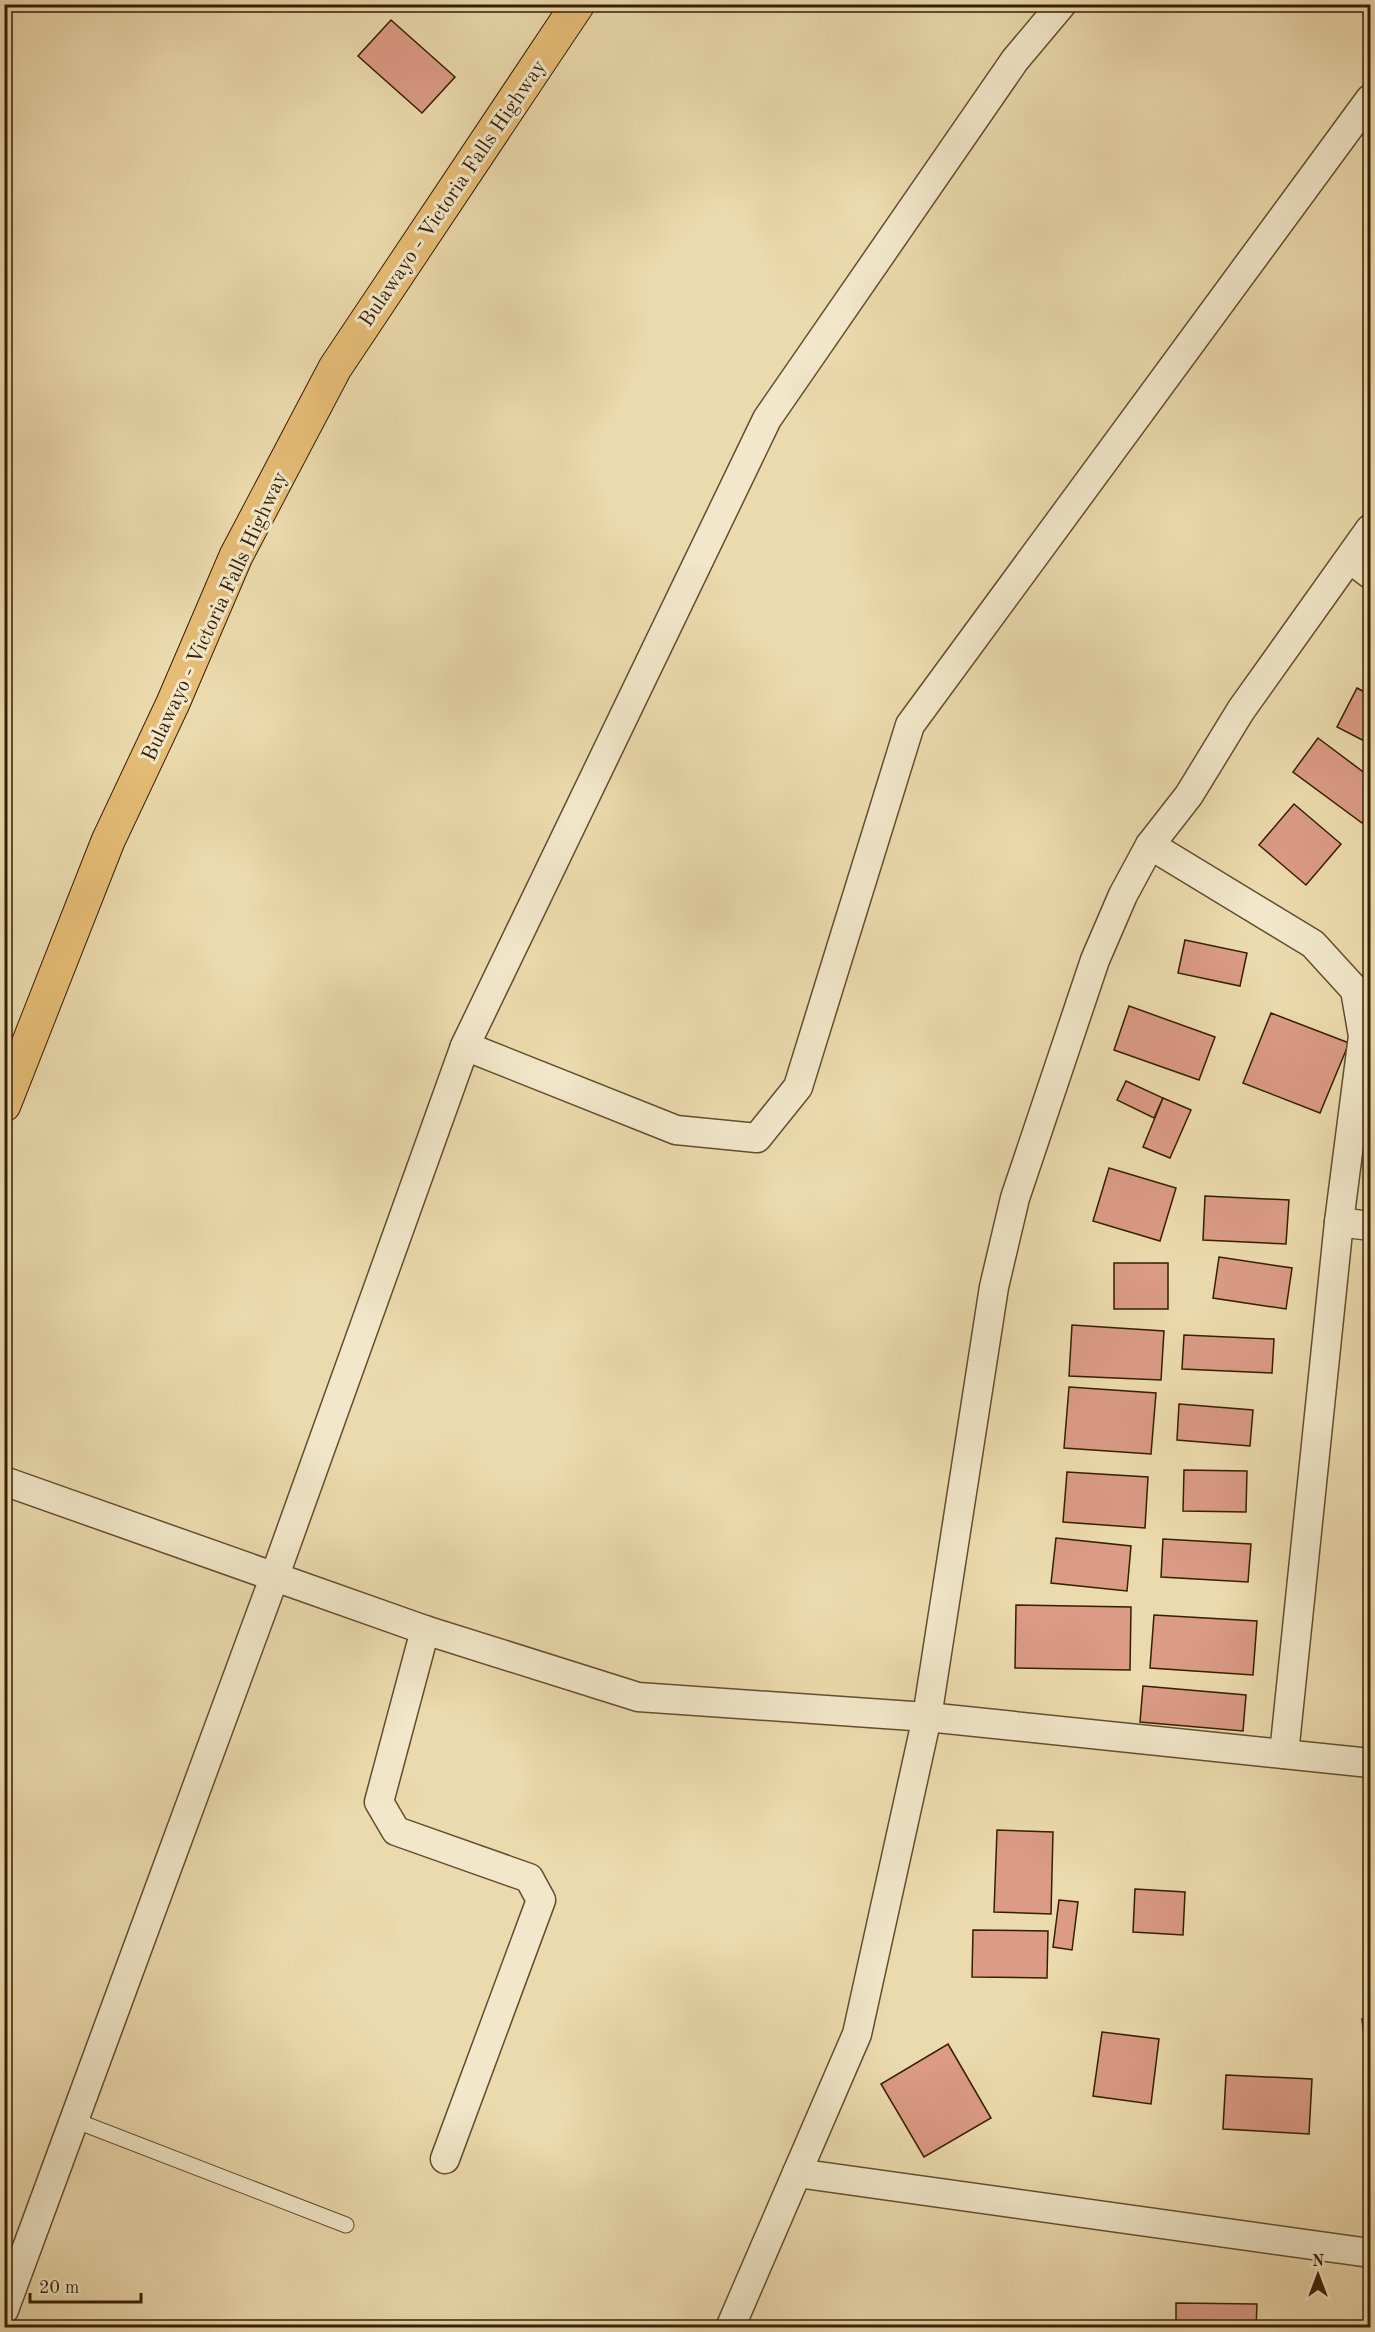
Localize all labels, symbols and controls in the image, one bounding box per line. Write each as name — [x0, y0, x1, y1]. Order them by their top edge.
street label: Bulawayo - Victoria Falls Highway — [356, 57, 551, 331]
street label: Bulawayo - Victoria Falls Highway — [139, 469, 292, 765]
north arrow — [1288, 2245, 1348, 2305]
text: N — [1312, 2254, 1325, 2270]
scale bar — [30, 2266, 141, 2304]
text: 20 m — [39, 2279, 79, 2297]

